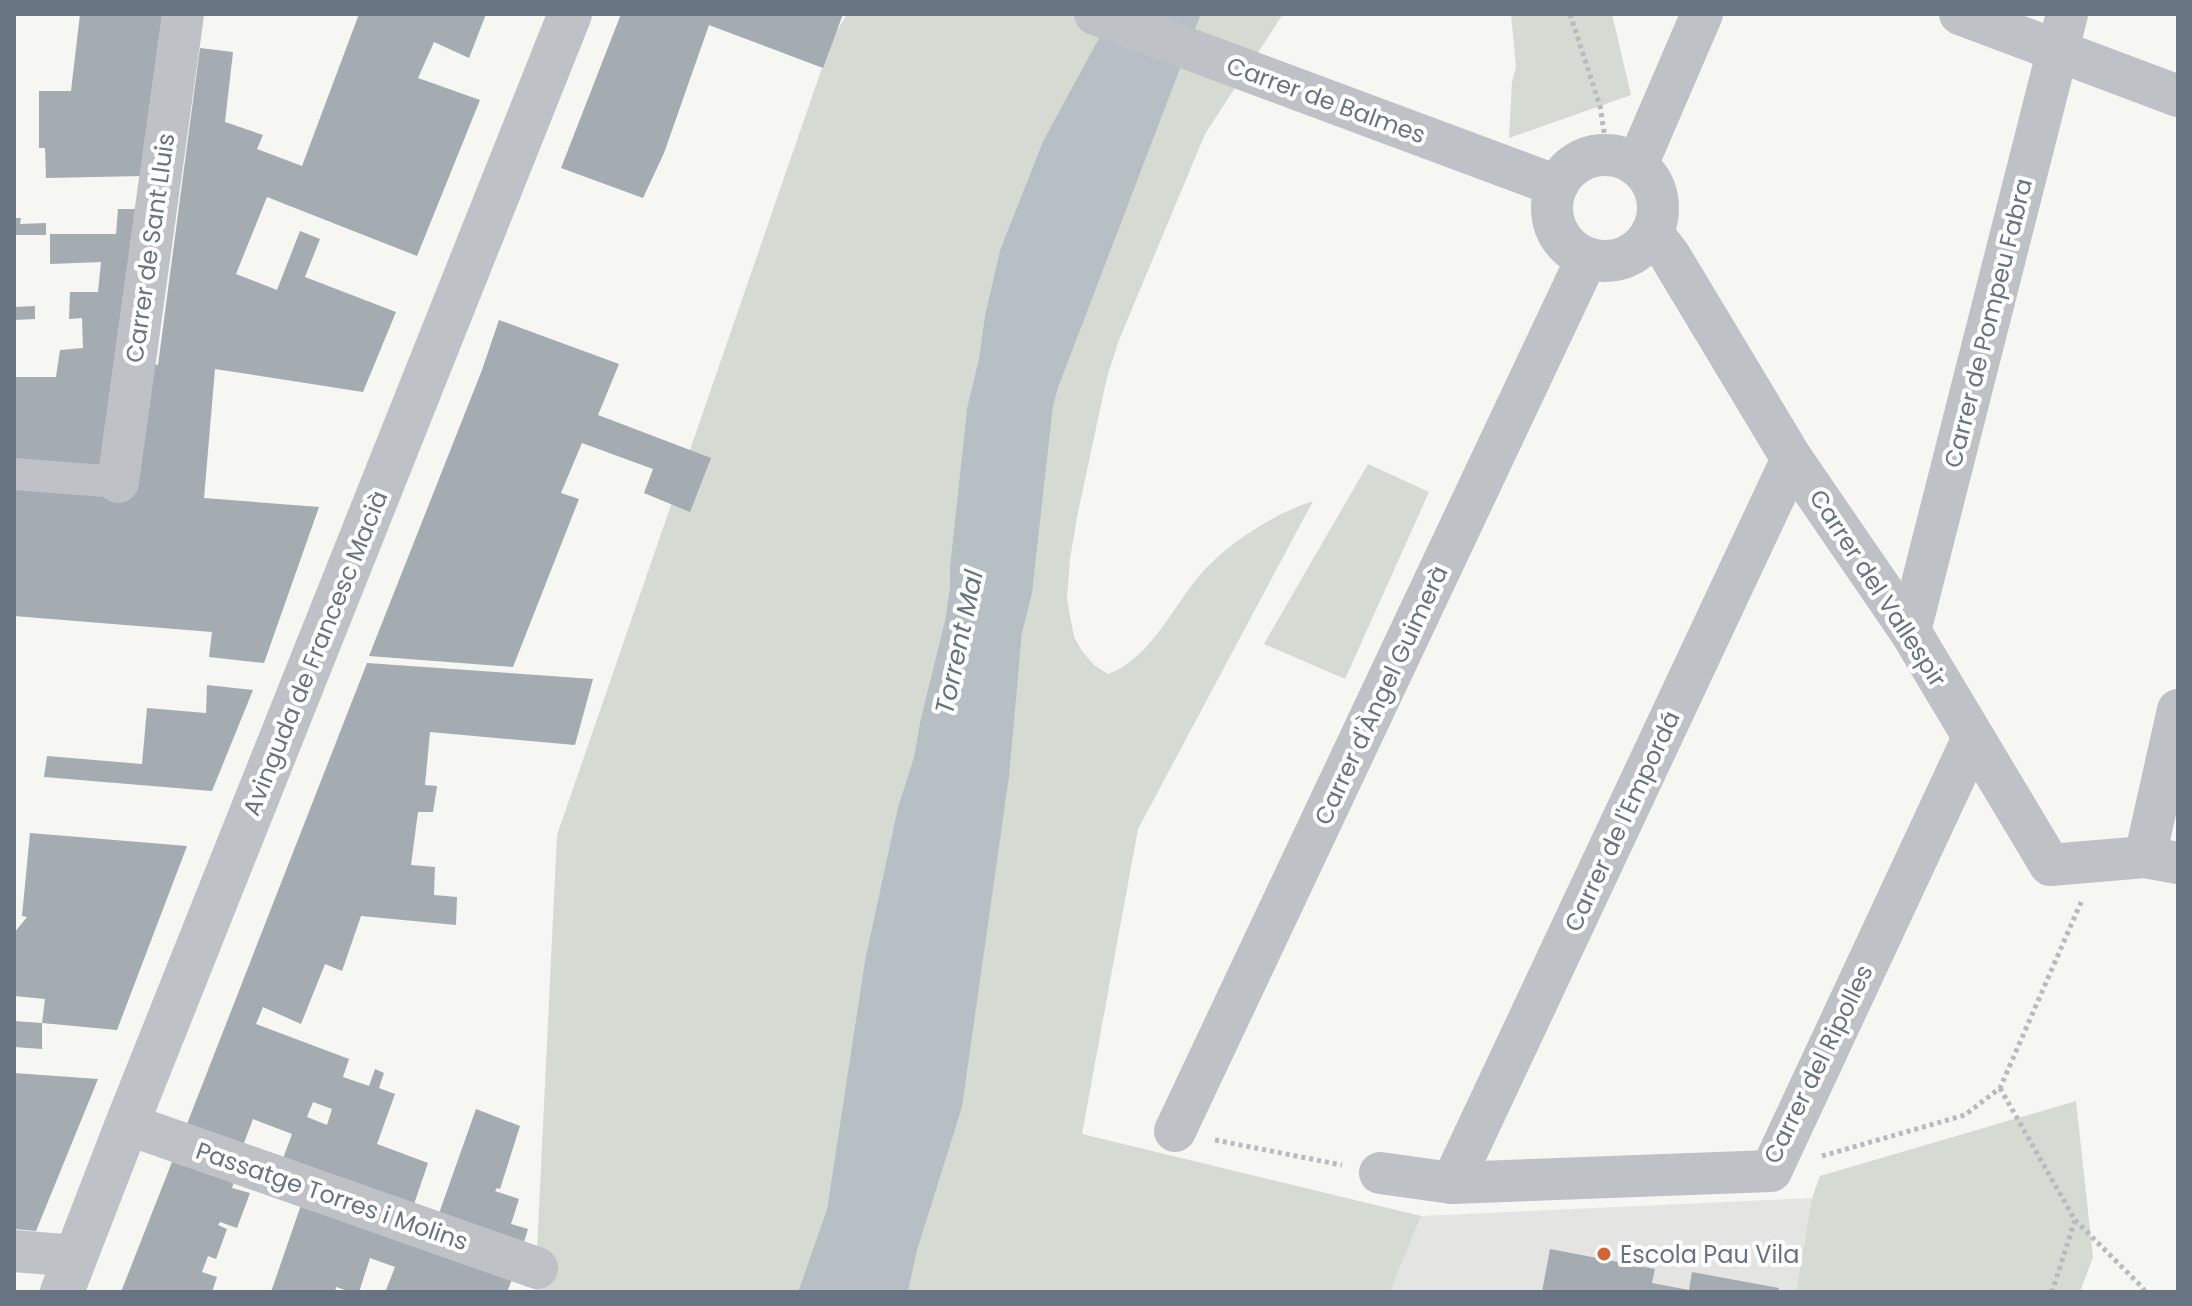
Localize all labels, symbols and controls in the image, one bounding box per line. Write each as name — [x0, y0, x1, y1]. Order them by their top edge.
street label: Carrer de Balmes — [1222, 49, 1430, 151]
street label: Carrer de Sant Lluis — [118, 131, 182, 365]
street label: Carrer de Pompeu Fabra — [1936, 175, 2040, 471]
street label: Carrer del Vallespir — [1802, 483, 1954, 693]
street label: Avinguda de Francesc Macià — [235, 485, 395, 821]
street label: Carrer d'Àngel Guimerà — [1306, 560, 1456, 830]
water label: Torrent Mal — [926, 566, 992, 717]
street label: Carrer de l'Empordá — [1556, 705, 1688, 937]
street label: Carrer del Ripolles — [1755, 959, 1881, 1169]
street label: Passatge Torres i Molins — [192, 1134, 472, 1258]
place label: Escola Pau Vila — [1620, 1238, 1799, 1271]
marker: Escola Pau Vila — [1595, 1245, 1613, 1263]

